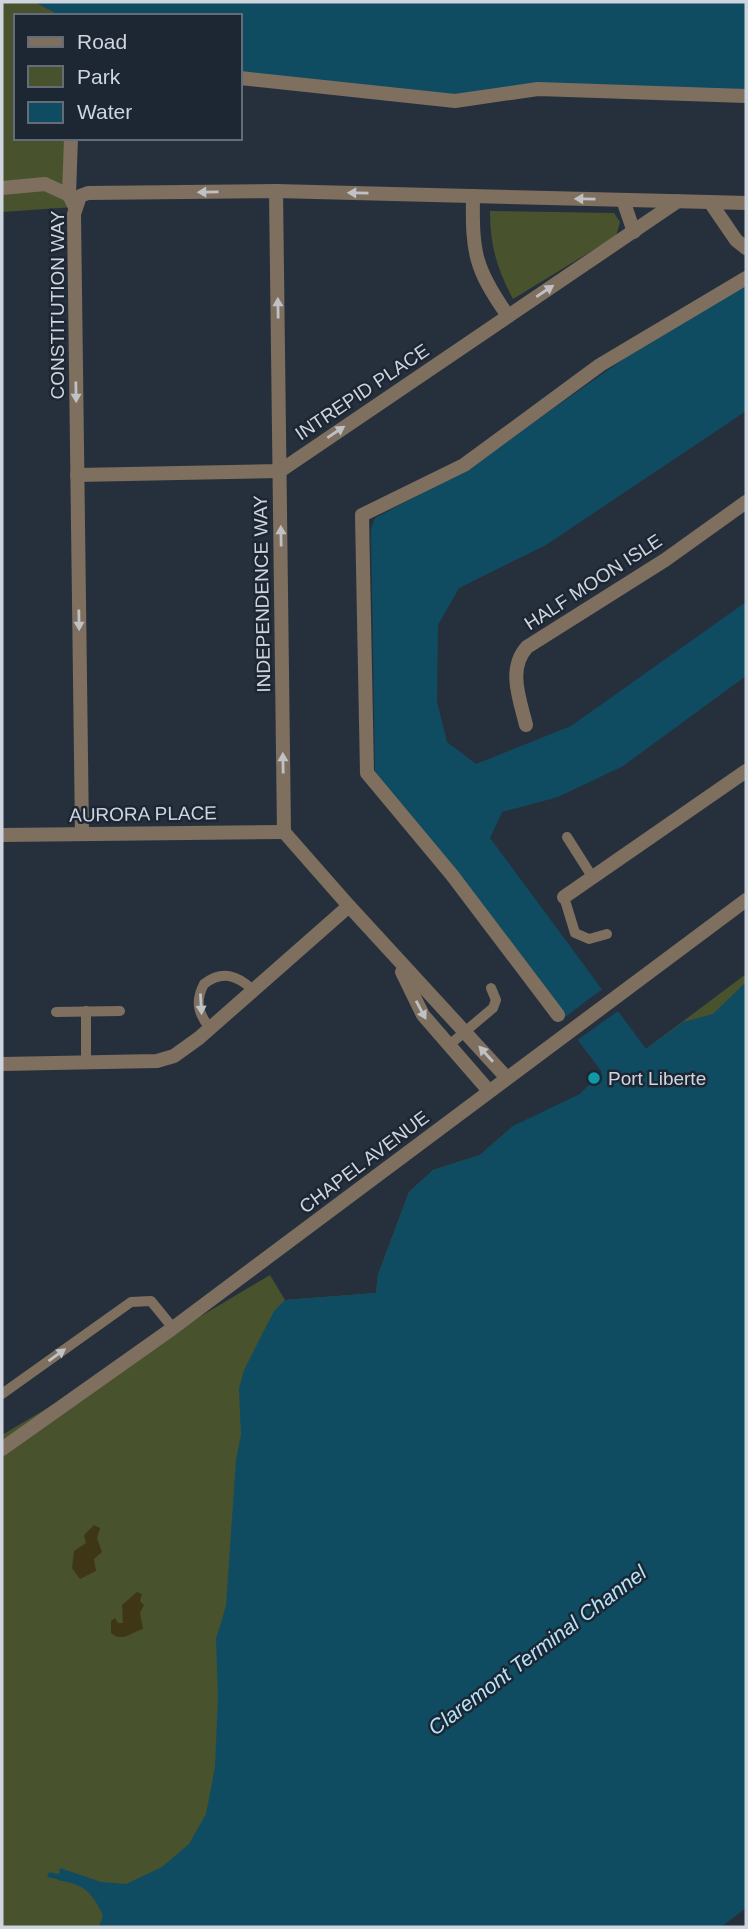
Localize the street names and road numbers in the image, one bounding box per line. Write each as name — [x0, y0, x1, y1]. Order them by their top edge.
street label: CONSTITUTION WAY — [47, 210, 68, 399]
street label: INTREPID PLACE — [291, 340, 433, 444]
street label: INDEPENDENCE WAY — [250, 495, 274, 693]
street label: HALF MOON ISLE — [520, 530, 666, 634]
street label: AURORA PLACE — [69, 802, 217, 826]
street label: CHAPEL AVENUE — [295, 1107, 433, 1217]

